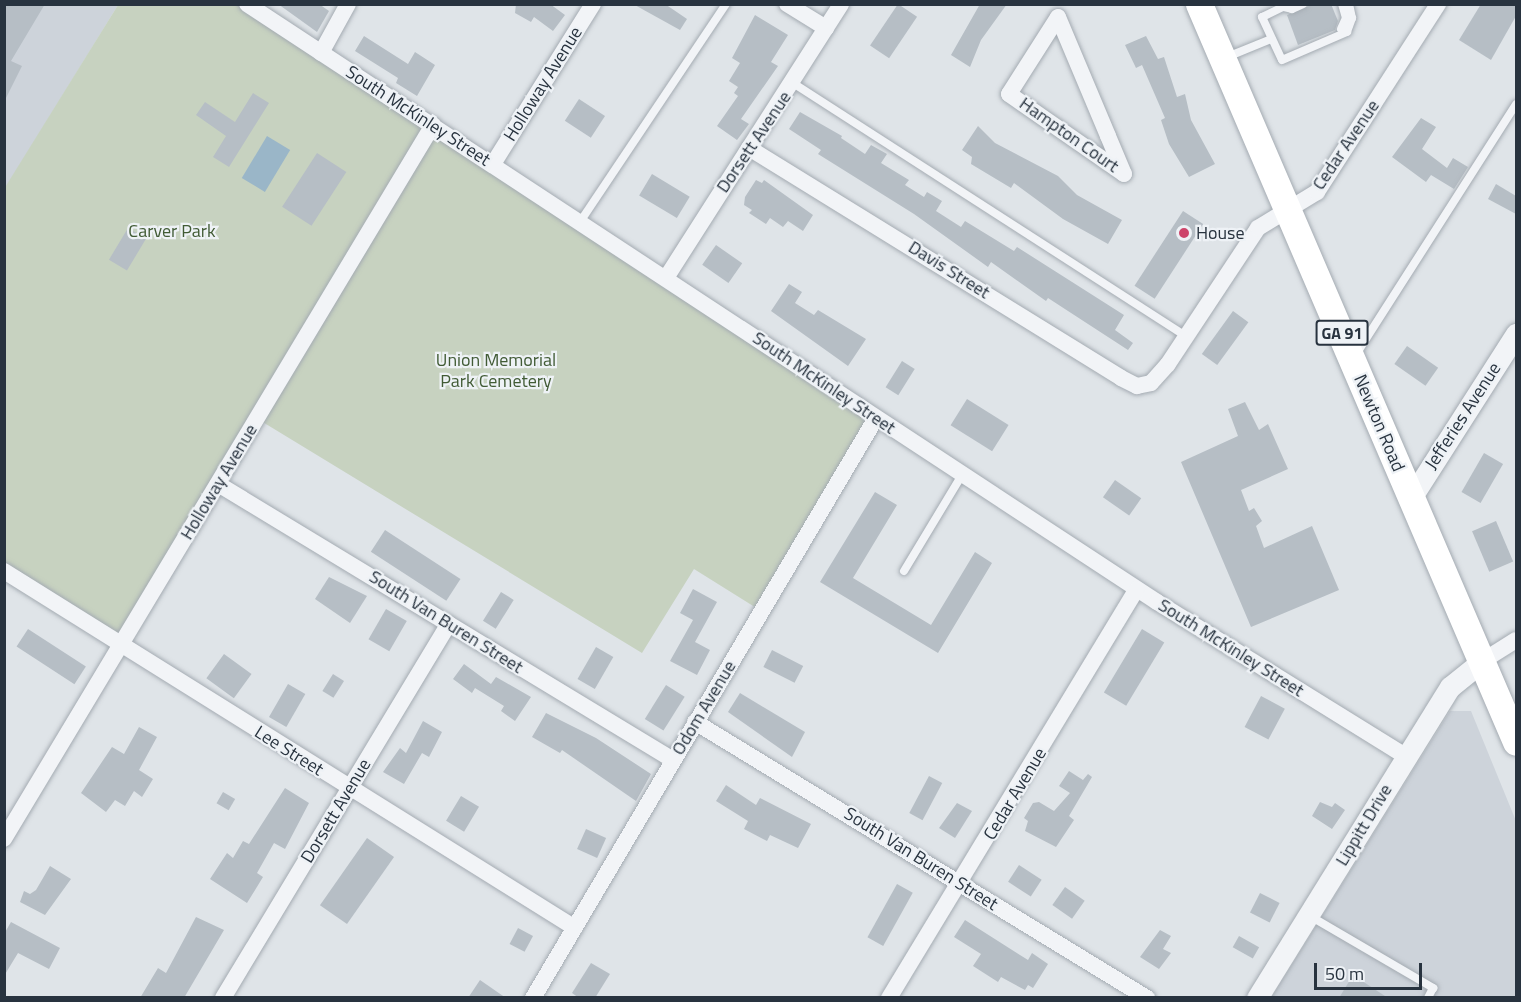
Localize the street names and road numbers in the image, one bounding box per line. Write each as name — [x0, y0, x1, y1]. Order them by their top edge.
street label: Holloway Avenue — [499, 23, 587, 145]
street label: South McKinley Street — [342, 61, 494, 171]
street label: Dorsett Avenue — [712, 87, 796, 197]
street label: Hampton Court — [1015, 93, 1123, 177]
street label: Cedar Avenue — [1308, 96, 1384, 194]
street label: Davis Street — [904, 236, 994, 304]
road number: GA 91 — [1315, 320, 1369, 346]
street label: South McKinley Street — [748, 327, 900, 439]
street label: Jefferies Avenue — [1420, 359, 1506, 473]
street label: Newton Road — [1349, 371, 1409, 475]
street label: Holloway Avenue — [176, 420, 262, 544]
street label: South Van Buren Street — [365, 566, 527, 678]
street label: South McKinley Street — [1154, 594, 1308, 702]
street label: Odom Avenue — [667, 657, 741, 759]
street label: Lee Street — [251, 721, 327, 781]
street label: Cedar Avenue — [979, 744, 1051, 844]
street label: Dorsett Avenue — [296, 755, 376, 867]
street label: Lippitt Drive — [1331, 780, 1397, 870]
street label: South Van Buren Street — [840, 803, 1002, 915]

